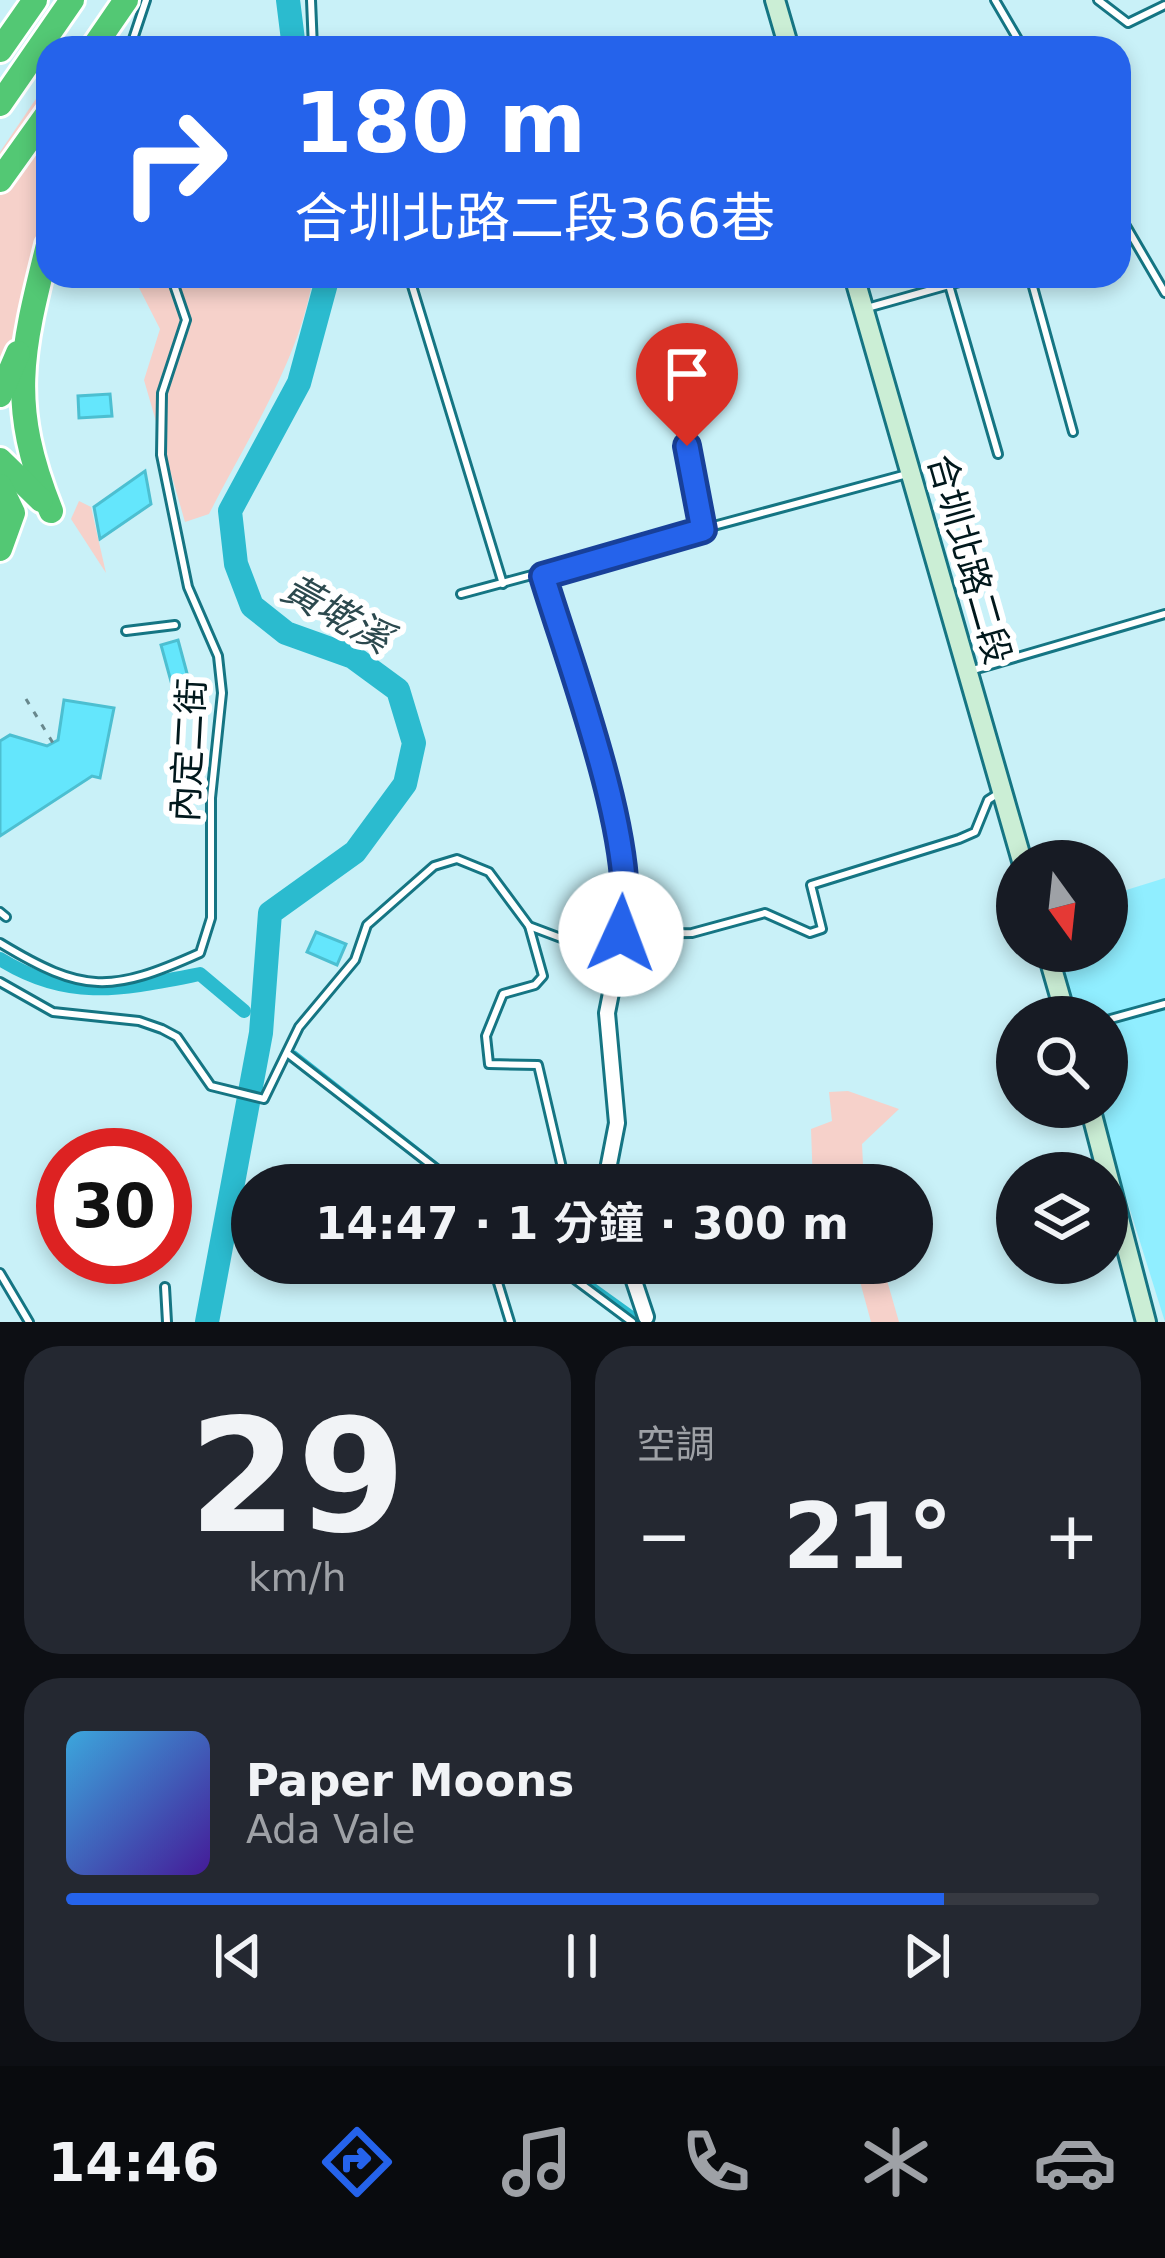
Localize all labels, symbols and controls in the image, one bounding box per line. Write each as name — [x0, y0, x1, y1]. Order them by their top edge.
text: 180 m — [294, 74, 586, 172]
icon: right — [96, 84, 252, 240]
text: 合圳北路二段366巷 — [294, 187, 775, 250]
pin — [636, 323, 738, 446]
icon: arrive — [654, 341, 720, 407]
street label: 合圳北路二段 — [920, 450, 1019, 669]
water label: 黃墘溪 — [275, 565, 403, 664]
street label: 內定二街 — [164, 677, 213, 823]
north arrow — [996, 840, 1128, 972]
map controls — [996, 840, 1128, 1284]
position arrow — [558, 871, 684, 997]
button: search — [996, 996, 1128, 1128]
speed limit sign: 30 — [36, 1128, 192, 1284]
button: layers — [996, 1152, 1128, 1284]
text: 14:47 · 1 分鐘 · 300 m — [315, 1197, 849, 1250]
text: 29 — [189, 1386, 406, 1568]
text: 空調 — [637, 1422, 715, 1467]
text: 21° — [783, 1484, 953, 1589]
text: − — [637, 1498, 692, 1575]
text: + — [1044, 1498, 1099, 1575]
text: km/h — [248, 1555, 346, 1600]
text: Paper Moons — [246, 1754, 574, 1807]
text: Ada Vale — [246, 1807, 415, 1852]
icon: previous — [205, 1923, 271, 1989]
icon: pause — [549, 1923, 615, 1989]
icon: next — [894, 1923, 960, 1989]
icon: directions — [315, 2120, 399, 2204]
icon: music — [495, 2120, 579, 2204]
icon: phone — [674, 2120, 758, 2204]
icon: climate — [854, 2120, 938, 2204]
icon: car — [1033, 2120, 1117, 2204]
text: 14:46 — [48, 2131, 220, 2194]

